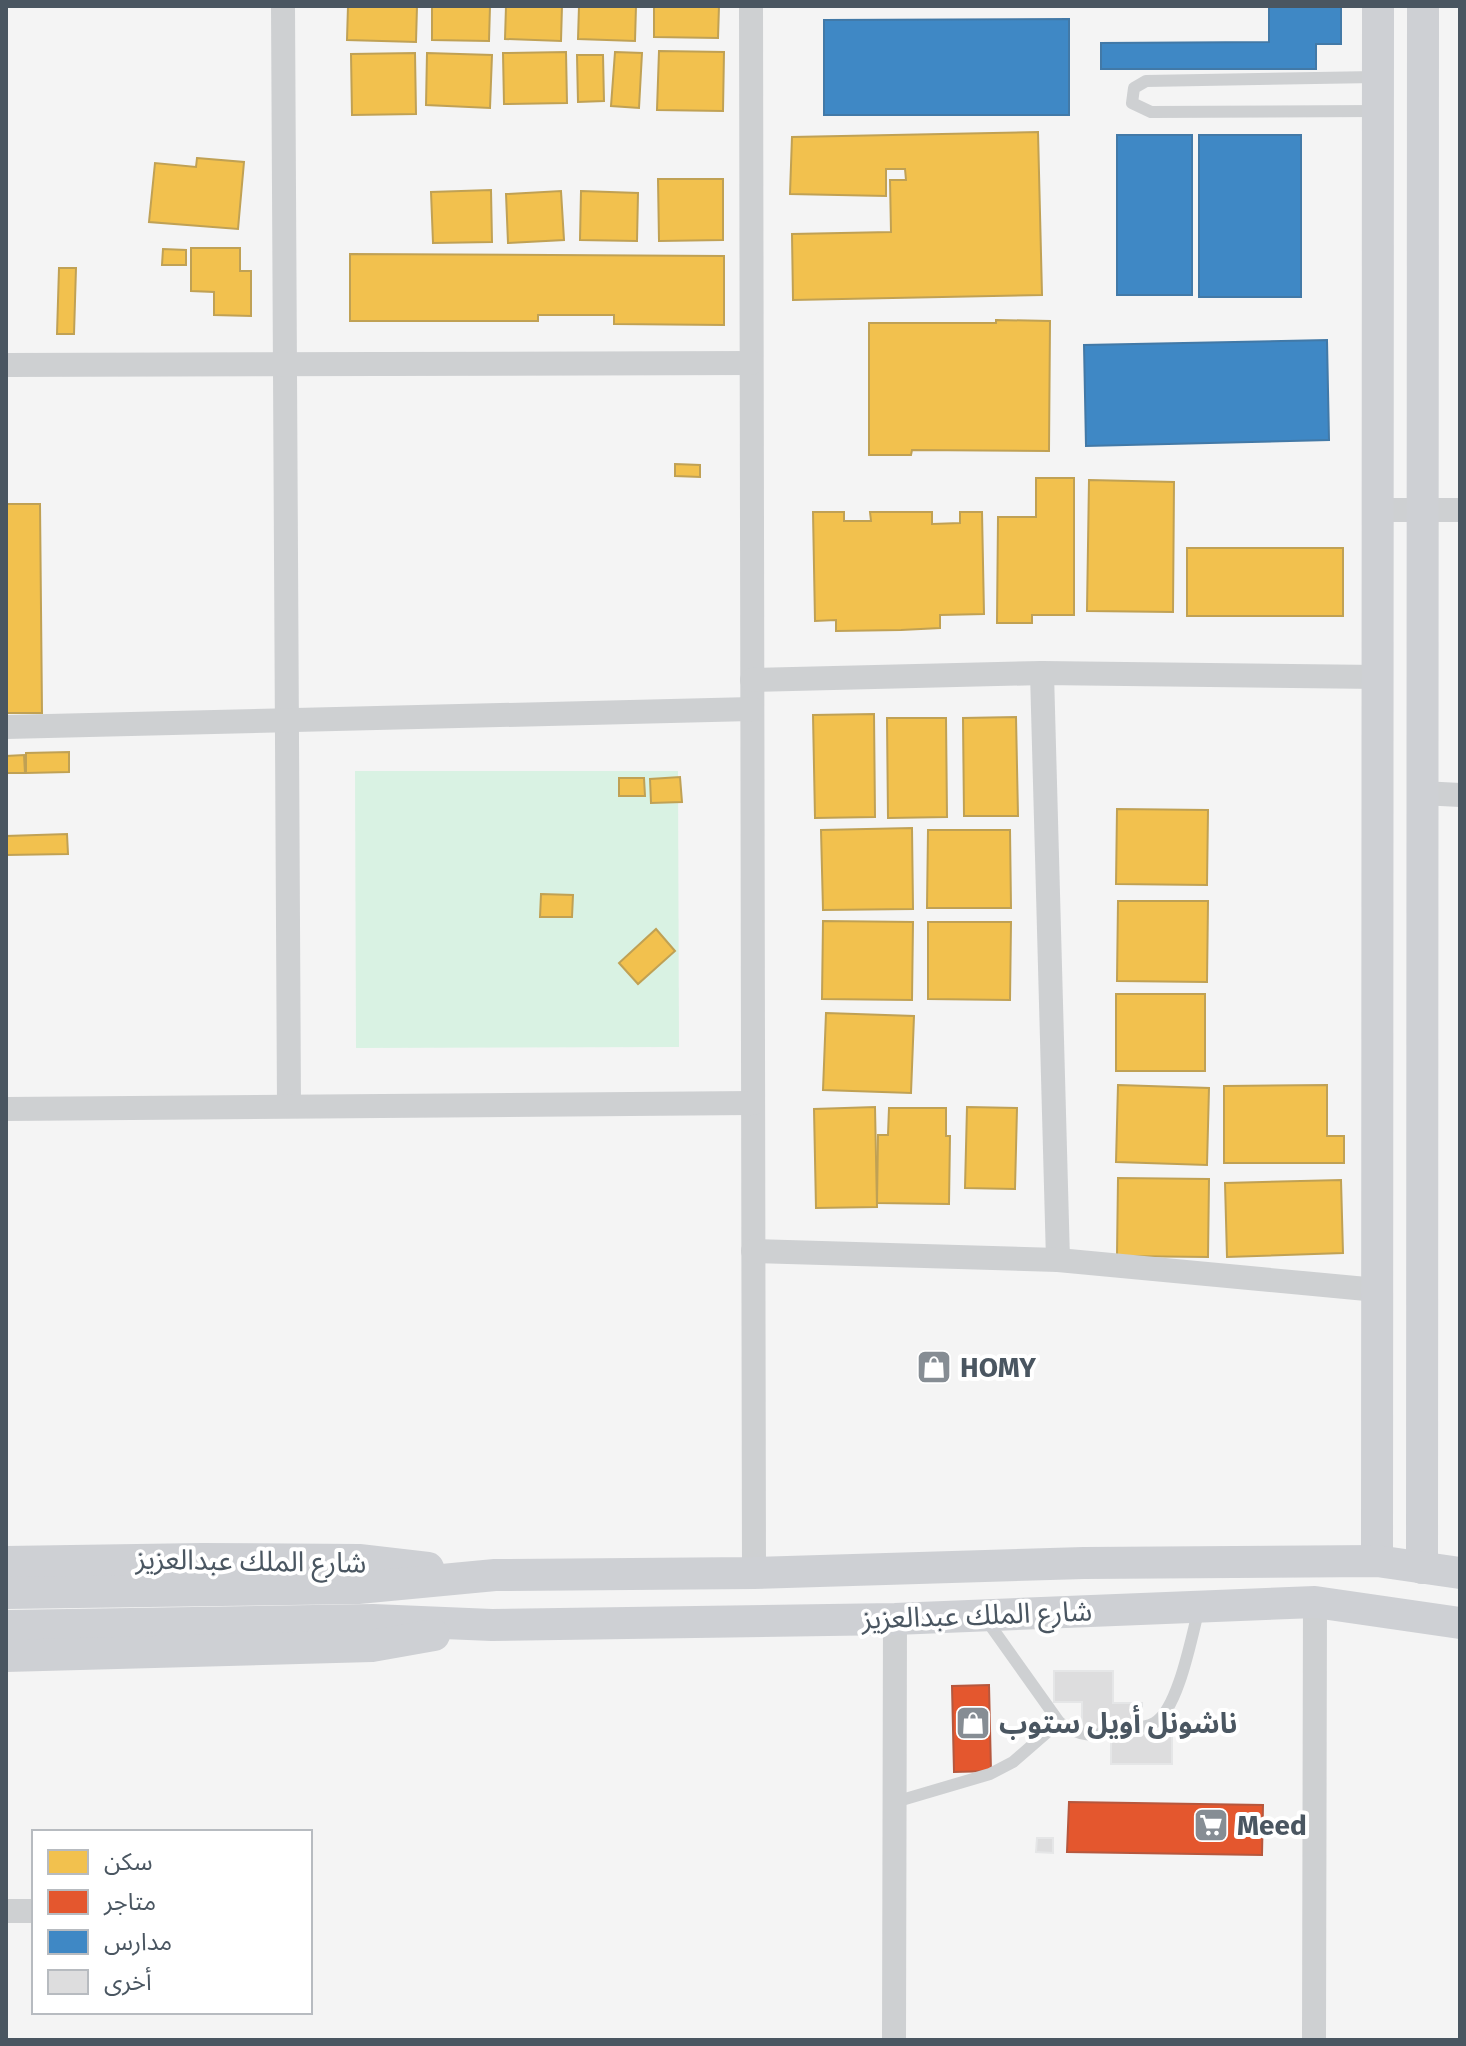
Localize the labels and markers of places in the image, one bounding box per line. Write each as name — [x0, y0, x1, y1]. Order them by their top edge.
shop icon: HOMY — [915, 1348, 953, 1386]
place label: HOMY — [960, 1351, 1036, 1384]
shop icon: ناشونل أويل ستوب — [954, 1704, 992, 1742]
place label: ناشونل أويل ستوب — [999, 1704, 1237, 1740]
supermarket icon: Meed — [1192, 1806, 1230, 1844]
place label: Meed — [1237, 1809, 1307, 1842]

